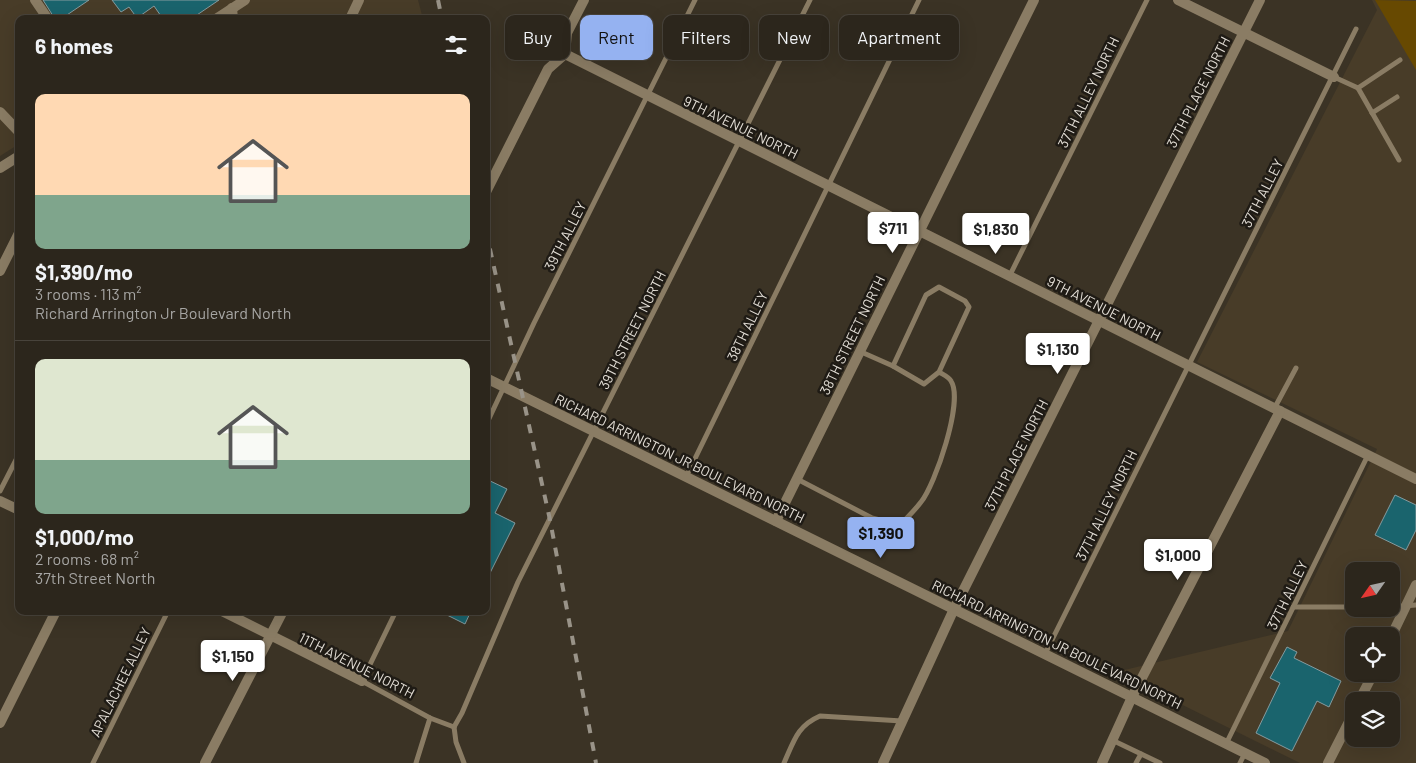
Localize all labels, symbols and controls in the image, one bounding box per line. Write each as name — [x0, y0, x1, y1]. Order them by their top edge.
chip: Buy — [505, 15, 570, 60]
chip: Rent — [580, 15, 653, 60]
chip: Filters — [663, 15, 749, 60]
chip: New — [759, 15, 829, 60]
chip: Apartment — [839, 15, 959, 60]
icon: filters — [442, 31, 470, 59]
text: 6 homes — [35, 33, 113, 58]
street label: 37TH ALLEY NORTH — [1054, 34, 1122, 150]
street label: 37TH PLACE NORTH — [1163, 34, 1233, 150]
street label: 9TH AVENUE NORTH — [681, 92, 801, 162]
icon: home — [208, 126, 298, 216]
street label: 37TH ALLEY — [1237, 156, 1287, 230]
street label: 39TH ALLEY — [540, 199, 590, 273]
pin: $711 — [863, 212, 923, 254]
pin: $1,830 — [955, 212, 1037, 255]
text: $711 — [879, 218, 907, 237]
text: $1,830 — [973, 219, 1019, 238]
text: $1,390/mo — [35, 259, 133, 284]
street label: 39TH STREET NORTH — [595, 268, 669, 392]
street label: 9TH AVENUE NORTH — [1044, 272, 1164, 344]
street label: 38TH STREET NORTH — [816, 273, 888, 397]
text: 3 rooms · 113 m² — [35, 284, 141, 303]
street label: 38TH ALLEY — [723, 288, 771, 364]
text: Richard Arrington Jr Boulevard North — [35, 303, 291, 322]
pin: $1,130 — [1017, 332, 1099, 375]
text: $1,130 — [1037, 339, 1079, 358]
street label: RICHARD ARRINGTON JR BOULEVARD NORTH — [552, 390, 808, 526]
icon: home — [208, 392, 298, 482]
street label: 37TH PLACE NORTH — [981, 397, 1051, 513]
street label: 37TH ALLEY NORTH — [1072, 447, 1140, 563]
pin: $1,390 — [840, 516, 922, 559]
text: $1,390 — [858, 523, 904, 542]
text: $1,000/mo — [35, 524, 134, 549]
pin: $1,000 — [1137, 538, 1219, 581]
text: $1,000 — [1155, 545, 1201, 564]
text: 2 rooms · 68 m² — [35, 549, 139, 568]
street label: 37TH ALLEY — [1263, 558, 1311, 632]
north arrow — [1345, 562, 1400, 618]
map controls — [1345, 562, 1400, 747]
text: 37th Street North — [35, 568, 155, 587]
street label: RICHARD ARRINGTON JR BOULEVARD NORTH — [929, 576, 1185, 712]
street label: APALACHEE ALLEY — [86, 624, 154, 740]
button: locate — [1345, 627, 1400, 682]
street label: 11TH AVENUE NORTH — [296, 628, 418, 702]
pin: $1,150 — [192, 640, 274, 682]
text: $1,150 — [212, 646, 254, 665]
button: layers — [1345, 692, 1400, 747]

